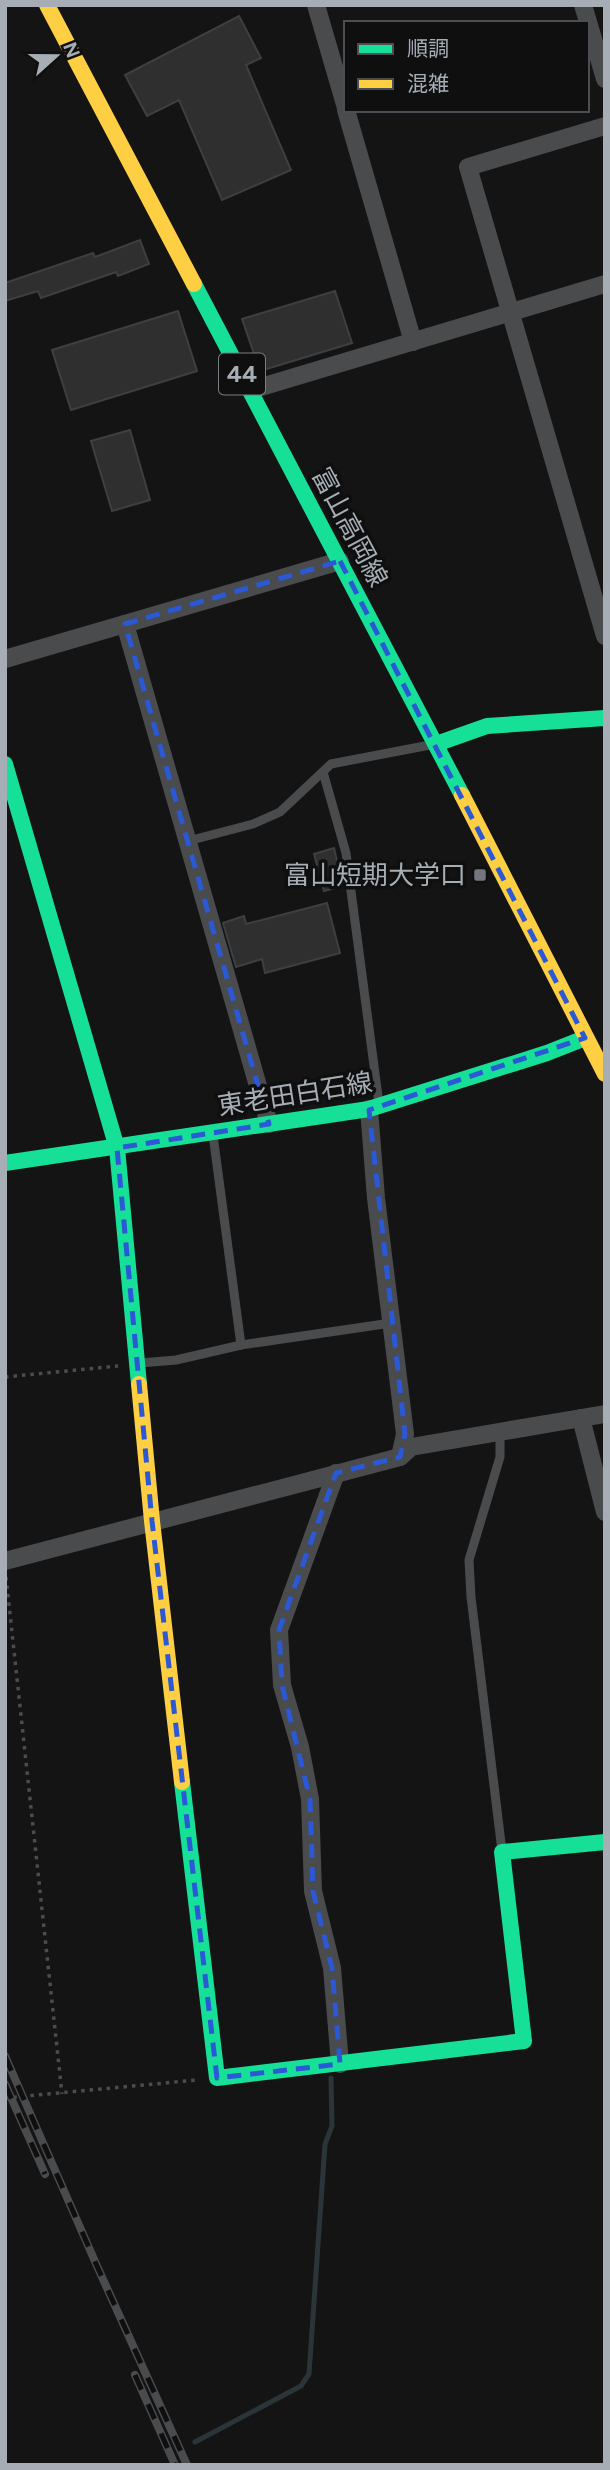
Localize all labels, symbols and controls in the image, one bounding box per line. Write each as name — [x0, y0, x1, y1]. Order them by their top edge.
north arrow — [21, 21, 91, 91]
legend — [344, 21, 589, 112]
text: 順調 — [407, 36, 449, 61]
text: N — [58, 39, 85, 61]
text: 混雑 — [407, 71, 449, 96]
road number: 44 — [219, 354, 265, 394]
street label: 富山高岡線 — [305, 462, 395, 592]
place label: 富山短期大学口 — [284, 859, 466, 891]
marker: 富山短期大学口 — [472, 867, 488, 883]
street label: 東老田白石線 — [215, 1066, 375, 1122]

